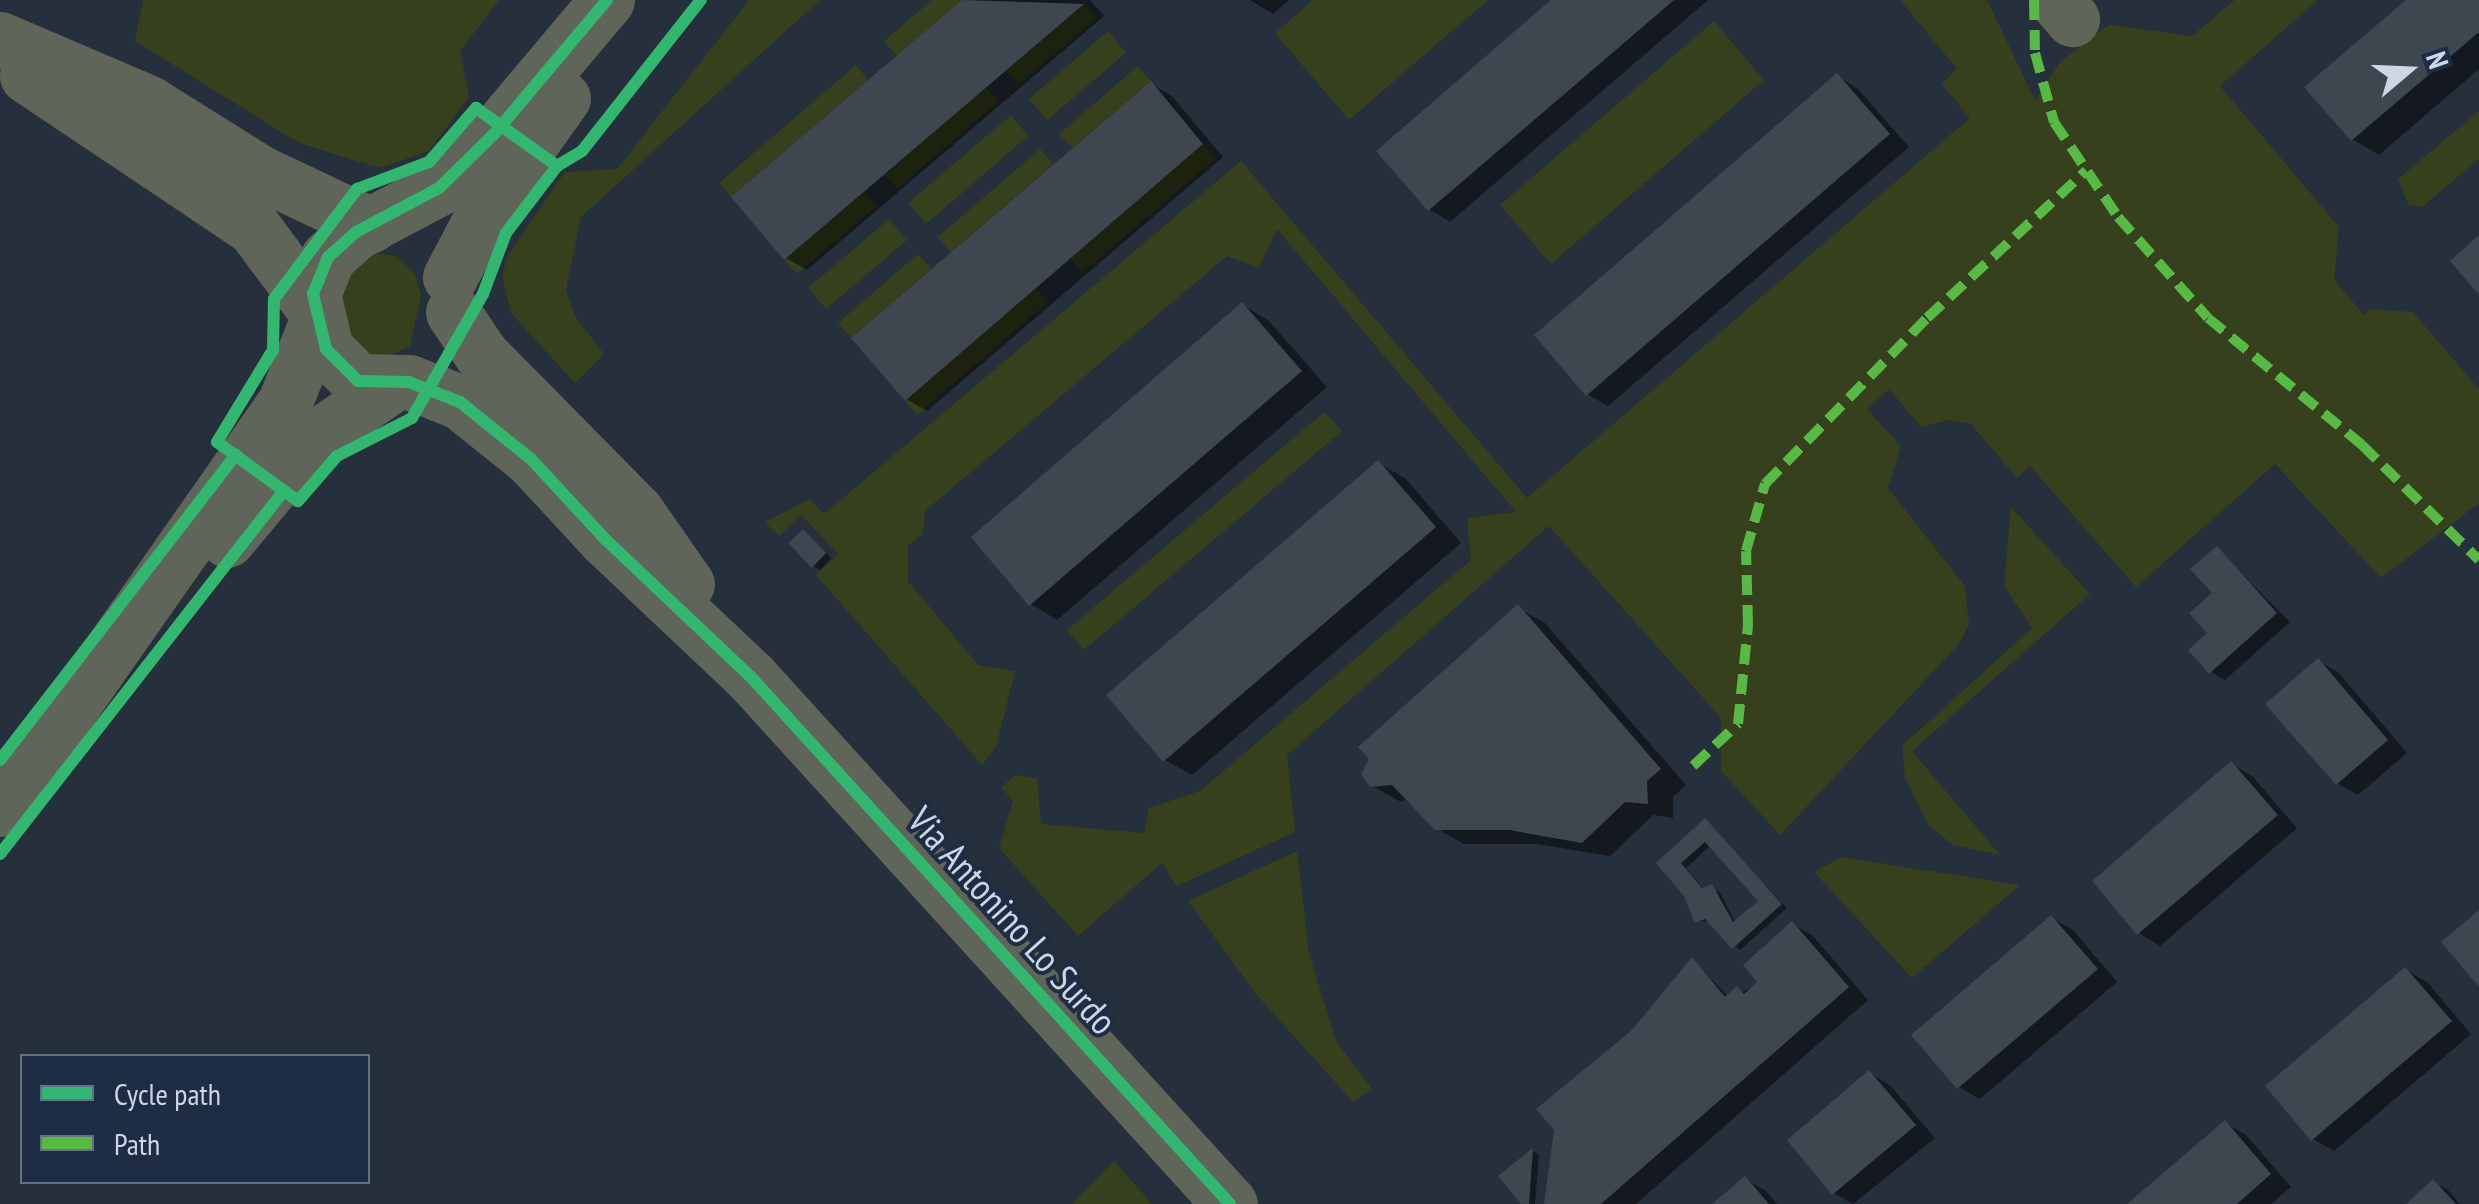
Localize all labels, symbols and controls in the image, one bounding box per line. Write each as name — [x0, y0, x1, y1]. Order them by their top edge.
north arrow — [2359, 20, 2459, 120]
text: N — [2418, 47, 2458, 73]
street label: Via Antonino Lo Surdo — [899, 797, 1127, 1043]
legend — [20, 1054, 370, 1184]
text: Cycle path — [114, 1074, 221, 1113]
text: Path — [114, 1124, 160, 1163]

